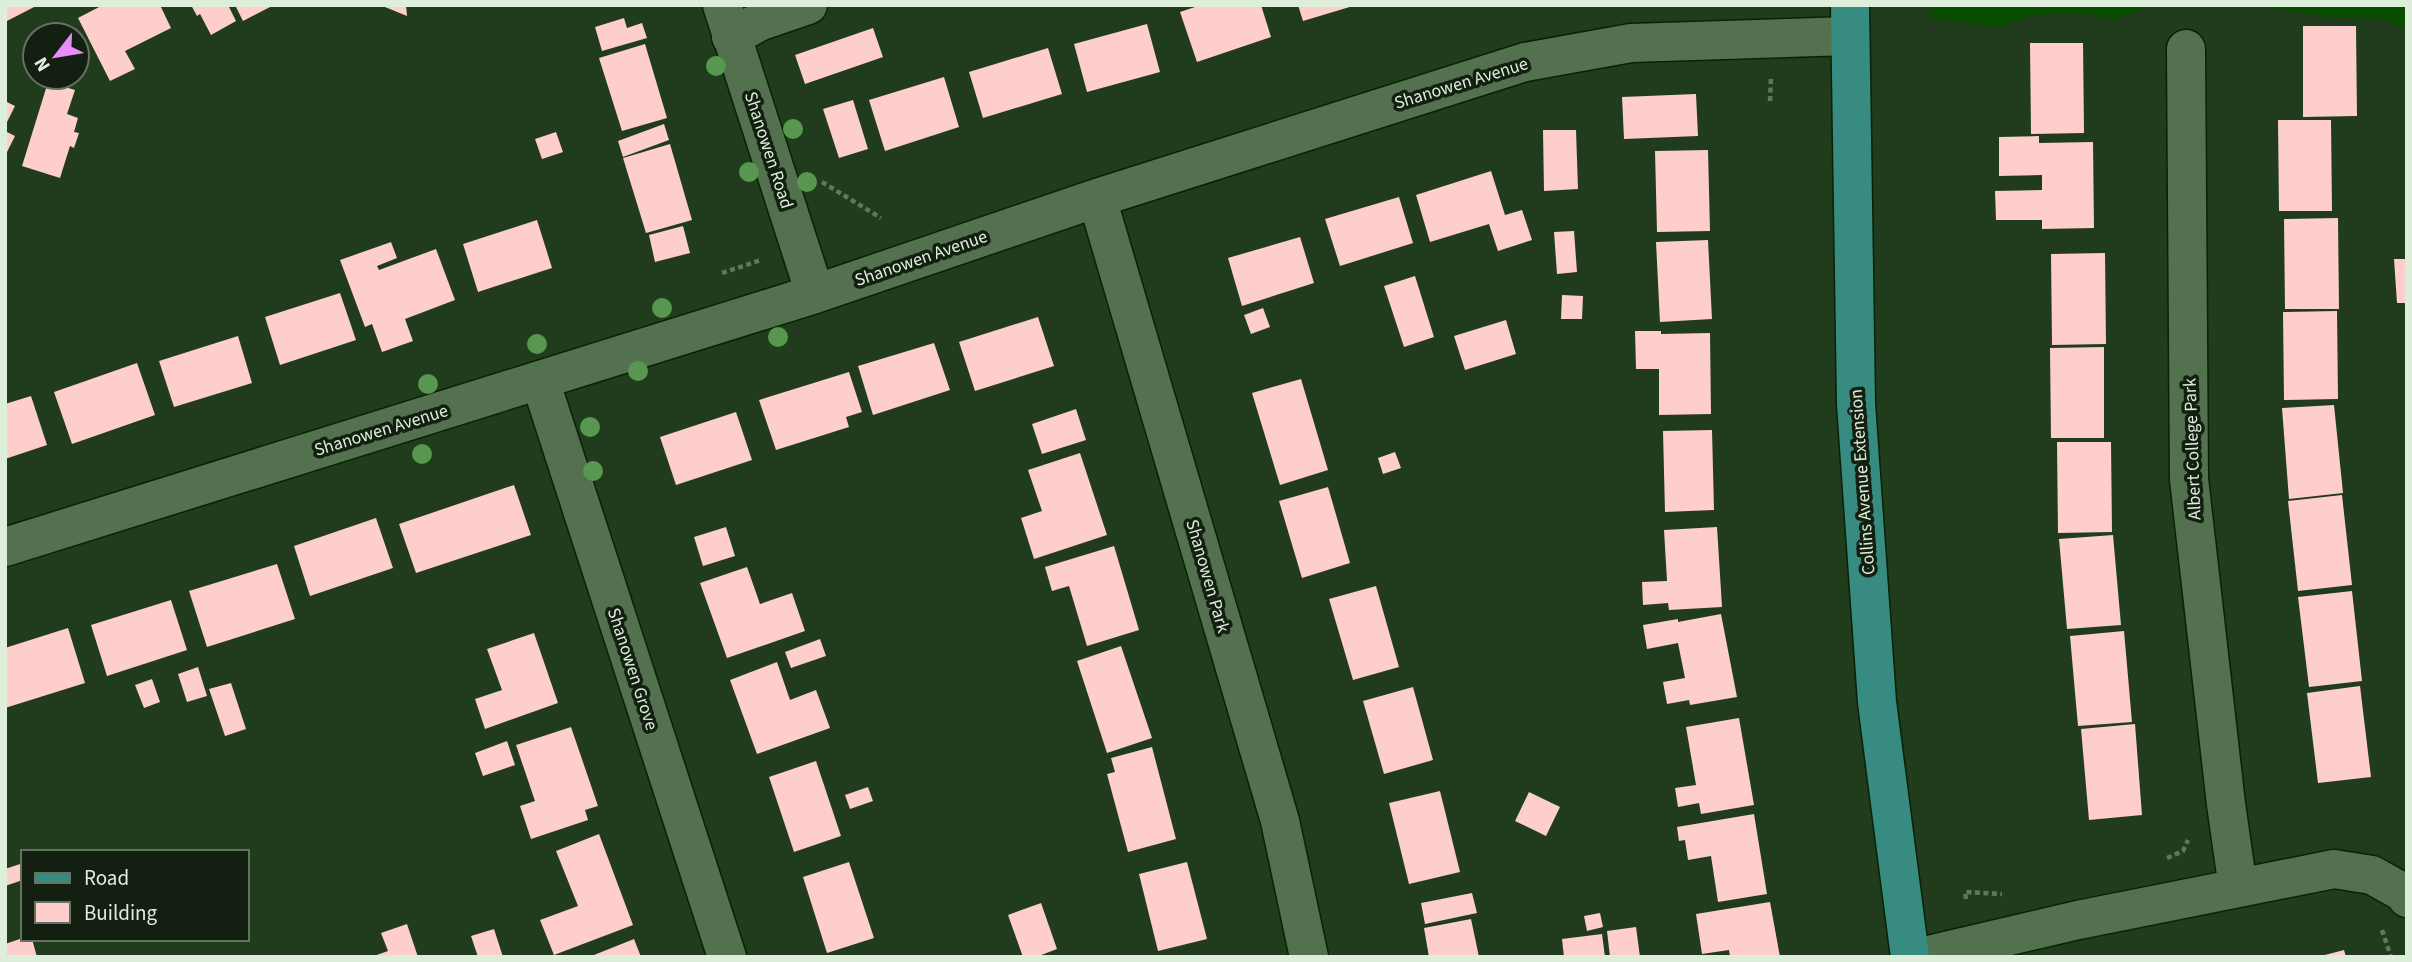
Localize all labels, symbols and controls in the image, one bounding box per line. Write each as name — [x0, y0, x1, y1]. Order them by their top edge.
north arrow — [21, 21, 91, 91]
street label: Shanowen Avenue — [1391, 51, 1531, 116]
text: N — [28, 52, 58, 76]
street label: Shanowen Road — [738, 88, 799, 212]
street label: Shanowen Avenue — [851, 224, 991, 293]
street label: Albert College Park — [2178, 377, 2207, 520]
street label: Collins Avenue Extension — [1844, 388, 1881, 576]
street label: Shanowen Avenue — [311, 398, 451, 463]
street label: Shanowen Park — [1179, 516, 1236, 636]
street label: Shanowen Grove — [601, 605, 664, 734]
legend — [21, 850, 248, 941]
text: Road — [84, 863, 129, 893]
text: Building — [84, 898, 158, 928]

